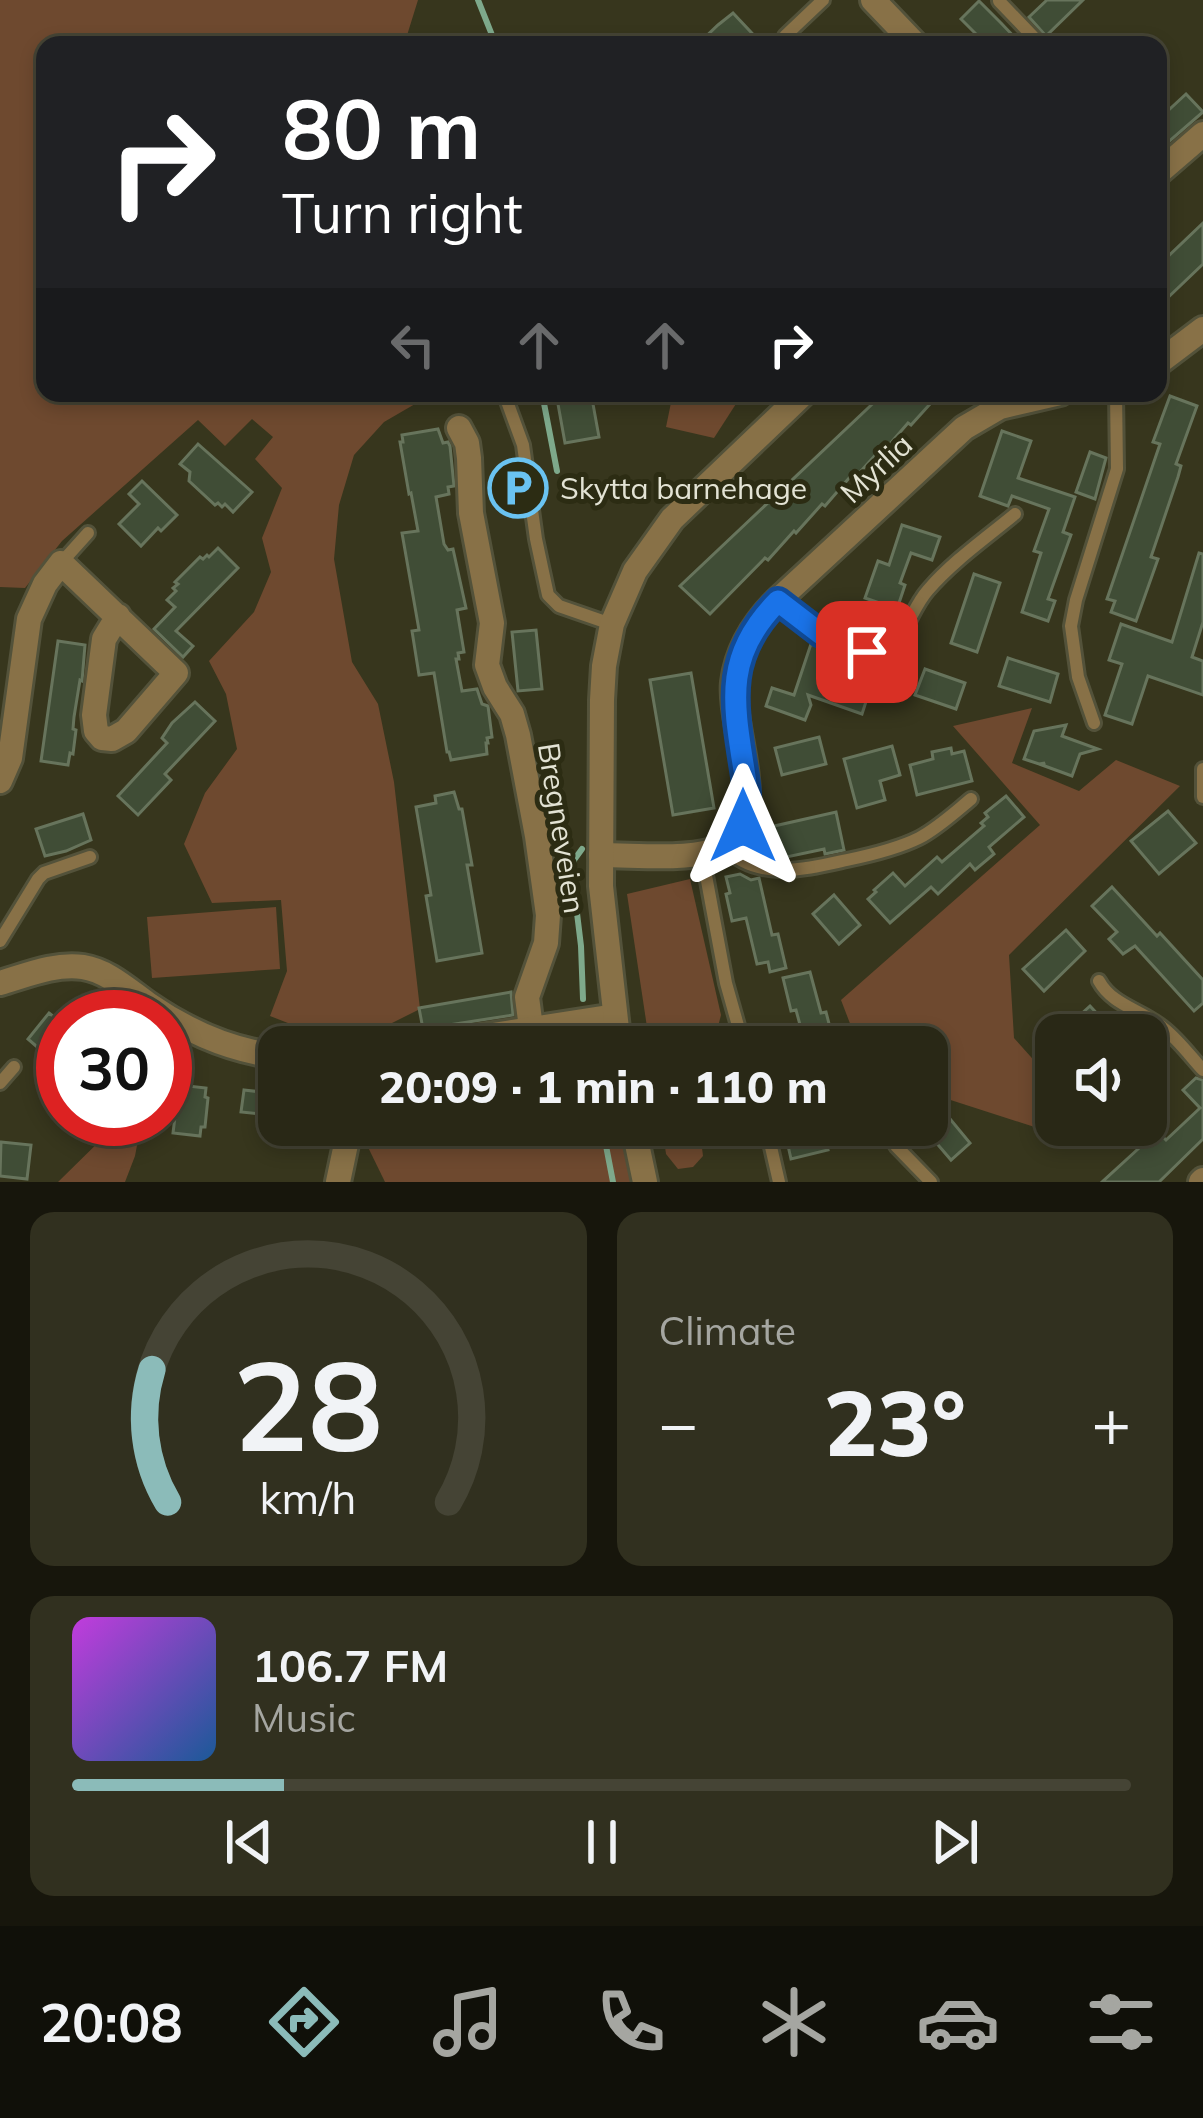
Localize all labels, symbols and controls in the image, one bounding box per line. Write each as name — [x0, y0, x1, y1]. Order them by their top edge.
text: 80 m — [282, 75, 481, 180]
icon: right — [84, 84, 240, 240]
text: Turn right — [282, 179, 523, 247]
icon: left — [380, 312, 446, 378]
icon: ahead — [506, 312, 572, 378]
icon: ahead — [632, 312, 698, 378]
icon: right — [758, 312, 824, 378]
street label: Myrlia — [832, 425, 920, 511]
parking icon: Skytta barnehage — [487, 457, 549, 519]
place label: Skytta barnehage — [560, 469, 807, 507]
pin — [816, 601, 918, 703]
icon: arrive — [834, 619, 900, 685]
street label: Bregneveien — [530, 740, 594, 916]
position arrow — [680, 763, 806, 889]
speed limit sign: 30 — [36, 990, 192, 1146]
map controls — [1035, 1014, 1167, 1146]
button: sound — [1035, 1014, 1167, 1146]
text: 20:09 · 1 min · 110 m — [378, 1058, 828, 1114]
text: Climate — [659, 1306, 796, 1355]
text: 28 — [233, 1326, 383, 1482]
text: 23° — [823, 1366, 966, 1479]
text: − — [659, 1381, 698, 1464]
text: + — [1091, 1381, 1131, 1464]
text: km/h — [260, 1471, 357, 1525]
text: 106.7 FM — [252, 1637, 448, 1693]
text: Music — [252, 1693, 356, 1742]
icon: previous — [216, 1809, 282, 1875]
icon: pause — [569, 1809, 635, 1875]
icon: next — [922, 1809, 988, 1875]
icon: directions — [262, 1980, 346, 2064]
icon: music — [426, 1980, 510, 2064]
icon: phone — [589, 1980, 673, 2064]
icon: climate — [752, 1980, 836, 2064]
icon: car — [916, 1980, 1000, 2064]
icon: filters — [1079, 1980, 1163, 2064]
text: 20:08 — [40, 1988, 183, 2056]

